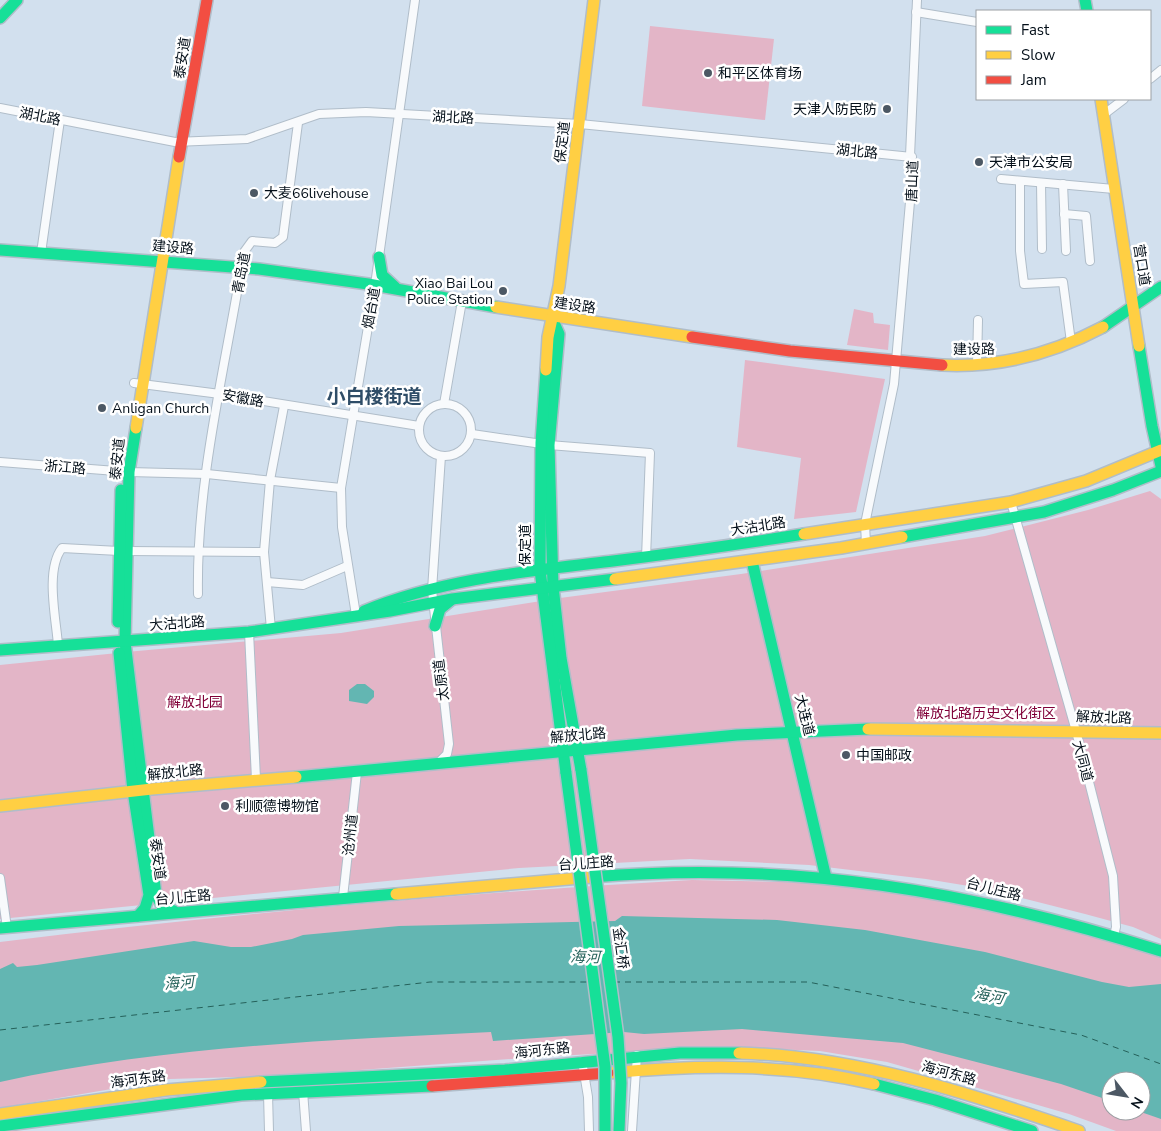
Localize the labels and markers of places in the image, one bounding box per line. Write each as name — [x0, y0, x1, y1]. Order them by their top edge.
place label: 和平区体育场 — [718, 64, 802, 83]
marker: 和平区体育场 — [702, 67, 714, 79]
place label: 天津人防民防 — [793, 100, 877, 119]
marker: 天津人防民防 — [881, 103, 893, 115]
place label: 天津市公安局 — [989, 153, 1073, 172]
marker: 天津市公安局 — [973, 156, 985, 168]
place label: 大麦66livehouse — [264, 184, 369, 203]
marker: 大麦66livehouse — [248, 187, 260, 199]
place label: Xiao Bai Lou Police Station — [407, 274, 493, 309]
marker: Xiao Bai Lou Police Station — [497, 285, 509, 297]
place label: Anligan Church — [112, 399, 209, 418]
marker: Anligan Church — [96, 402, 108, 414]
place label: 中国邮政 — [856, 746, 912, 765]
marker: 中国邮政 — [840, 749, 852, 761]
place label: 利顺德博物馆 — [235, 797, 319, 816]
marker: 利顺德博物馆 — [219, 800, 231, 812]

